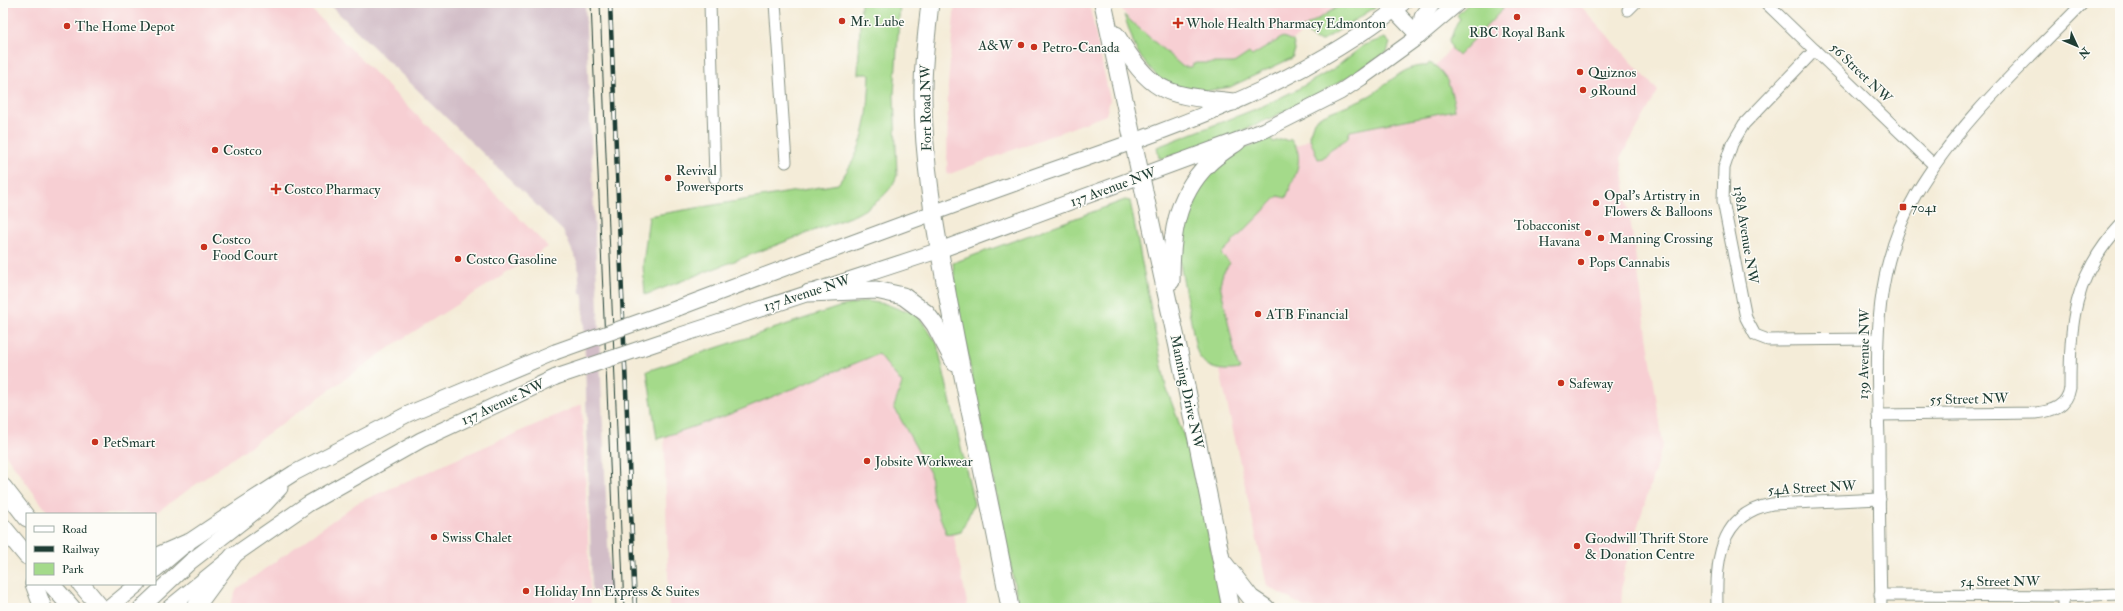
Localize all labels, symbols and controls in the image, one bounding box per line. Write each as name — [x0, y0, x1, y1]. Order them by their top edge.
marker: RBC Royal Bank — [1512, 12, 1522, 22]
place label: Mr. Lube — [850, 13, 904, 30]
place label: Whole Health Pharmacy Edmonton — [1185, 15, 1386, 33]
marker: Mr. Lube — [837, 16, 847, 26]
place label: The Home Depot — [75, 18, 175, 36]
marker: Whole Health Pharmacy Edmonton — [1173, 18, 1183, 28]
marker: The Home Depot — [62, 21, 72, 31]
place label: RBC Royal Bank — [1469, 24, 1565, 42]
north arrow — [2057, 26, 2097, 66]
place label: A&W — [977, 37, 1014, 54]
place label: Petro-Canada — [1042, 39, 1120, 56]
street label: 56 Street NW — [1826, 39, 1896, 107]
marker: A&W — [1016, 40, 1026, 50]
marker: Petro-Canada — [1029, 42, 1039, 52]
text: N — [2075, 44, 2093, 61]
street label: Fort Road NW — [917, 64, 935, 152]
place label: Quiznos — [1588, 64, 1636, 81]
marker: Quiznos — [1575, 67, 1585, 77]
place label: 9Round — [1590, 82, 1636, 99]
marker: 9Round — [1578, 85, 1588, 95]
place label: Costco — [223, 142, 262, 159]
marker: Costco — [210, 145, 220, 155]
place label: Revival Powersports — [676, 162, 743, 196]
street label: 137 Avenue NW — [1068, 163, 1159, 210]
marker: Revival Powersports — [663, 173, 673, 183]
place label: Costco Pharmacy — [284, 181, 381, 199]
marker: Costco Pharmacy — [271, 184, 281, 194]
street label: 138A Avenue NW — [1730, 185, 1762, 286]
place label: Opal's Artistry in Flowers & Balloons — [1604, 187, 1713, 220]
marker: Opal's Artistry in Flowers & Balloons — [1591, 198, 1601, 208]
place label: 7041 — [1911, 199, 1937, 216]
marker: 7041 — [1898, 202, 1908, 212]
place label: Tobacconist Havana — [1514, 217, 1580, 250]
marker: Tobacconist Havana — [1583, 228, 1593, 238]
place label: Manning Crossing — [1609, 230, 1714, 247]
place label: Costco Food Court — [212, 231, 278, 264]
marker: Manning Crossing — [1596, 233, 1606, 243]
marker: Costco Food Court — [199, 242, 209, 252]
place label: Costco Gasoline — [466, 251, 557, 268]
marker: Costco Gasoline — [453, 254, 463, 264]
place label: Pops Cannabis — [1589, 254, 1670, 272]
marker: Pops Cannabis — [1576, 257, 1586, 267]
street label: 137 Avenue NW — [762, 271, 853, 315]
place label: ATB Financial — [1265, 306, 1349, 323]
street label: 139 Avenue NW — [1855, 308, 1873, 400]
marker: ATB Financial — [1253, 309, 1263, 319]
street label: Manning Drive NW — [1167, 333, 1208, 451]
street label: 137 Avenue NW — [459, 375, 548, 429]
place label: Safeway — [1569, 375, 1614, 393]
marker: Safeway — [1556, 378, 1566, 388]
street label: 55 Street NW — [1929, 390, 2009, 408]
place label: PetSmart — [103, 434, 156, 451]
marker: PetSmart — [90, 437, 100, 447]
place label: Jobsite Workwear — [874, 453, 973, 470]
marker: Jobsite Workwear — [862, 456, 872, 466]
street label: 54A Street NW — [1767, 477, 1857, 499]
legend — [26, 513, 156, 585]
text: Road — [62, 522, 87, 537]
place label: Swiss Chalet — [442, 529, 512, 546]
place label: Goodwill Thrift Store & Donation Centre — [1585, 530, 1708, 563]
marker: Swiss Chalet — [429, 532, 439, 542]
marker: Goodwill Thrift Store & Donation Centre — [1572, 541, 1582, 551]
text: Railway — [62, 542, 100, 557]
text: Park — [62, 562, 84, 577]
street label: 54 Street NW — [1960, 573, 2041, 590]
place label: Holiday Inn Express & Suites — [534, 583, 699, 601]
marker: Holiday Inn Express & Suites — [521, 586, 531, 596]

